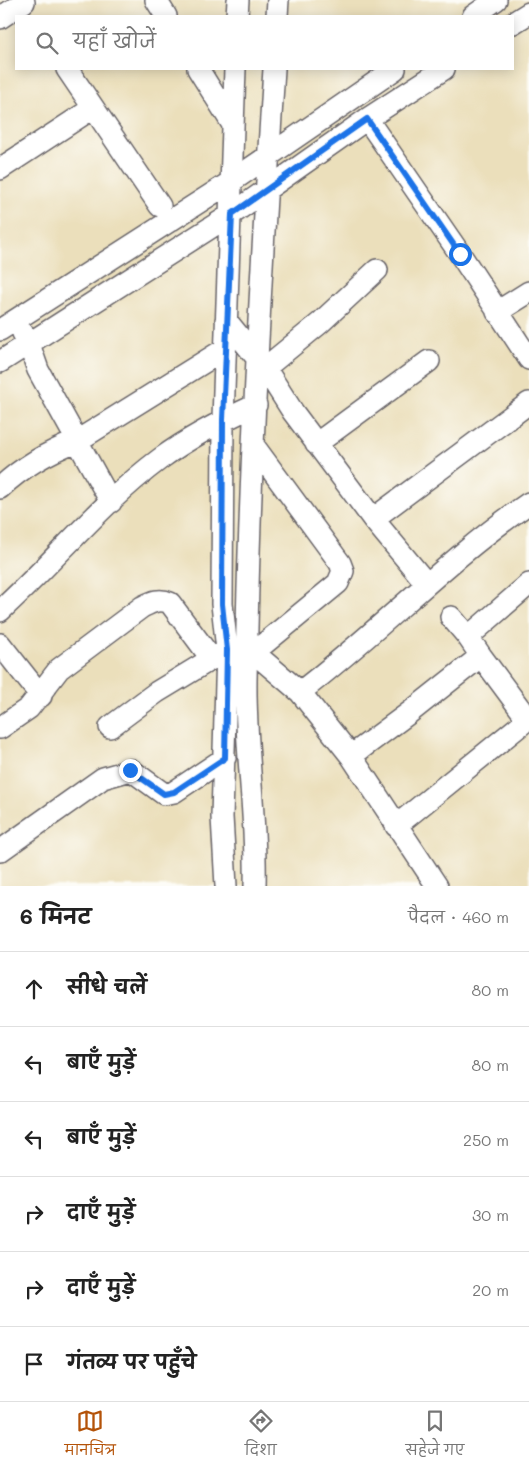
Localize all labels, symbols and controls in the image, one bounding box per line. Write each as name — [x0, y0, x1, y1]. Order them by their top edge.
search box — [15, 15, 514, 70]
text: यहाँ खोजें — [73, 28, 156, 53]
icon: search — [33, 29, 61, 57]
route start — [449, 243, 472, 266]
route end — [119, 759, 142, 782]
text: 6 मिनट — [20, 902, 91, 929]
text: पैदल · 460 m — [408, 906, 509, 927]
text: सीधे चलें — [67, 974, 147, 999]
icon: ahead — [20, 975, 48, 1003]
text: 80 m — [472, 979, 509, 1000]
text: बाएँ मुड़ें — [67, 1049, 136, 1074]
icon: left — [20, 1050, 48, 1078]
text: 80 m — [472, 1054, 509, 1075]
text: बाएँ मुड़ें — [67, 1124, 136, 1149]
icon: left — [20, 1125, 48, 1153]
text: 250 m — [463, 1129, 509, 1150]
text: दाएँ मुड़ें — [67, 1199, 135, 1224]
icon: right — [20, 1200, 48, 1228]
text: 30 m — [472, 1204, 509, 1225]
text: दाएँ मुड़ें — [67, 1274, 135, 1299]
icon: right — [20, 1275, 48, 1303]
text: 20 m — [472, 1279, 509, 1300]
text: गंतव्य पर पहुँचे — [67, 1349, 196, 1374]
icon: arrive — [20, 1350, 48, 1378]
tab: मानचित्र — [64, 1407, 116, 1466]
tab: दिशा — [245, 1407, 277, 1466]
tab: सहेजे गए — [405, 1407, 465, 1466]

